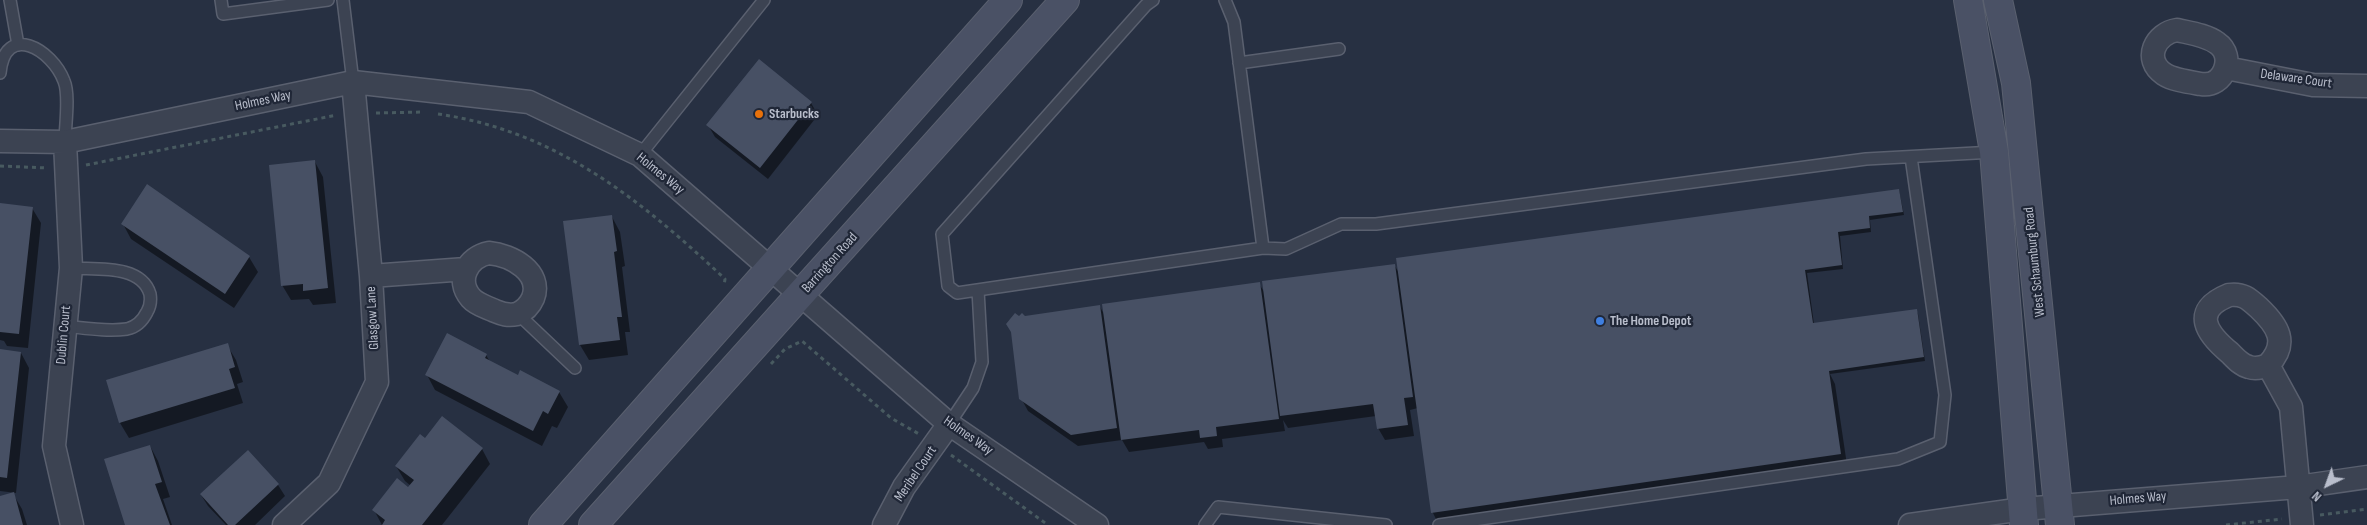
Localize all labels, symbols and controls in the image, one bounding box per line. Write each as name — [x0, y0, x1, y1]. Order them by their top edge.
street label: Delaware Court — [2259, 66, 2333, 92]
street label: Holmes Way — [233, 87, 293, 115]
place label: Starbucks — [769, 106, 819, 122]
marker: Starbucks — [753, 108, 765, 120]
street label: Holmes Way — [633, 150, 687, 198]
street label: West Schaumburg Road — [2021, 206, 2049, 318]
street label: Barrington Road — [799, 229, 861, 297]
street label: Glasgow Lane — [363, 286, 383, 350]
street label: Dublin Court — [53, 305, 75, 365]
place label: The Home Depot — [1610, 313, 1691, 329]
marker: The Home Depot — [1594, 315, 1606, 327]
street label: Holmes Way — [940, 413, 996, 459]
street label: Meribel Court — [891, 443, 941, 505]
north arrow — [2302, 460, 2352, 510]
street label: Holmes Way — [2109, 488, 2167, 510]
text: N — [2308, 488, 2325, 505]

